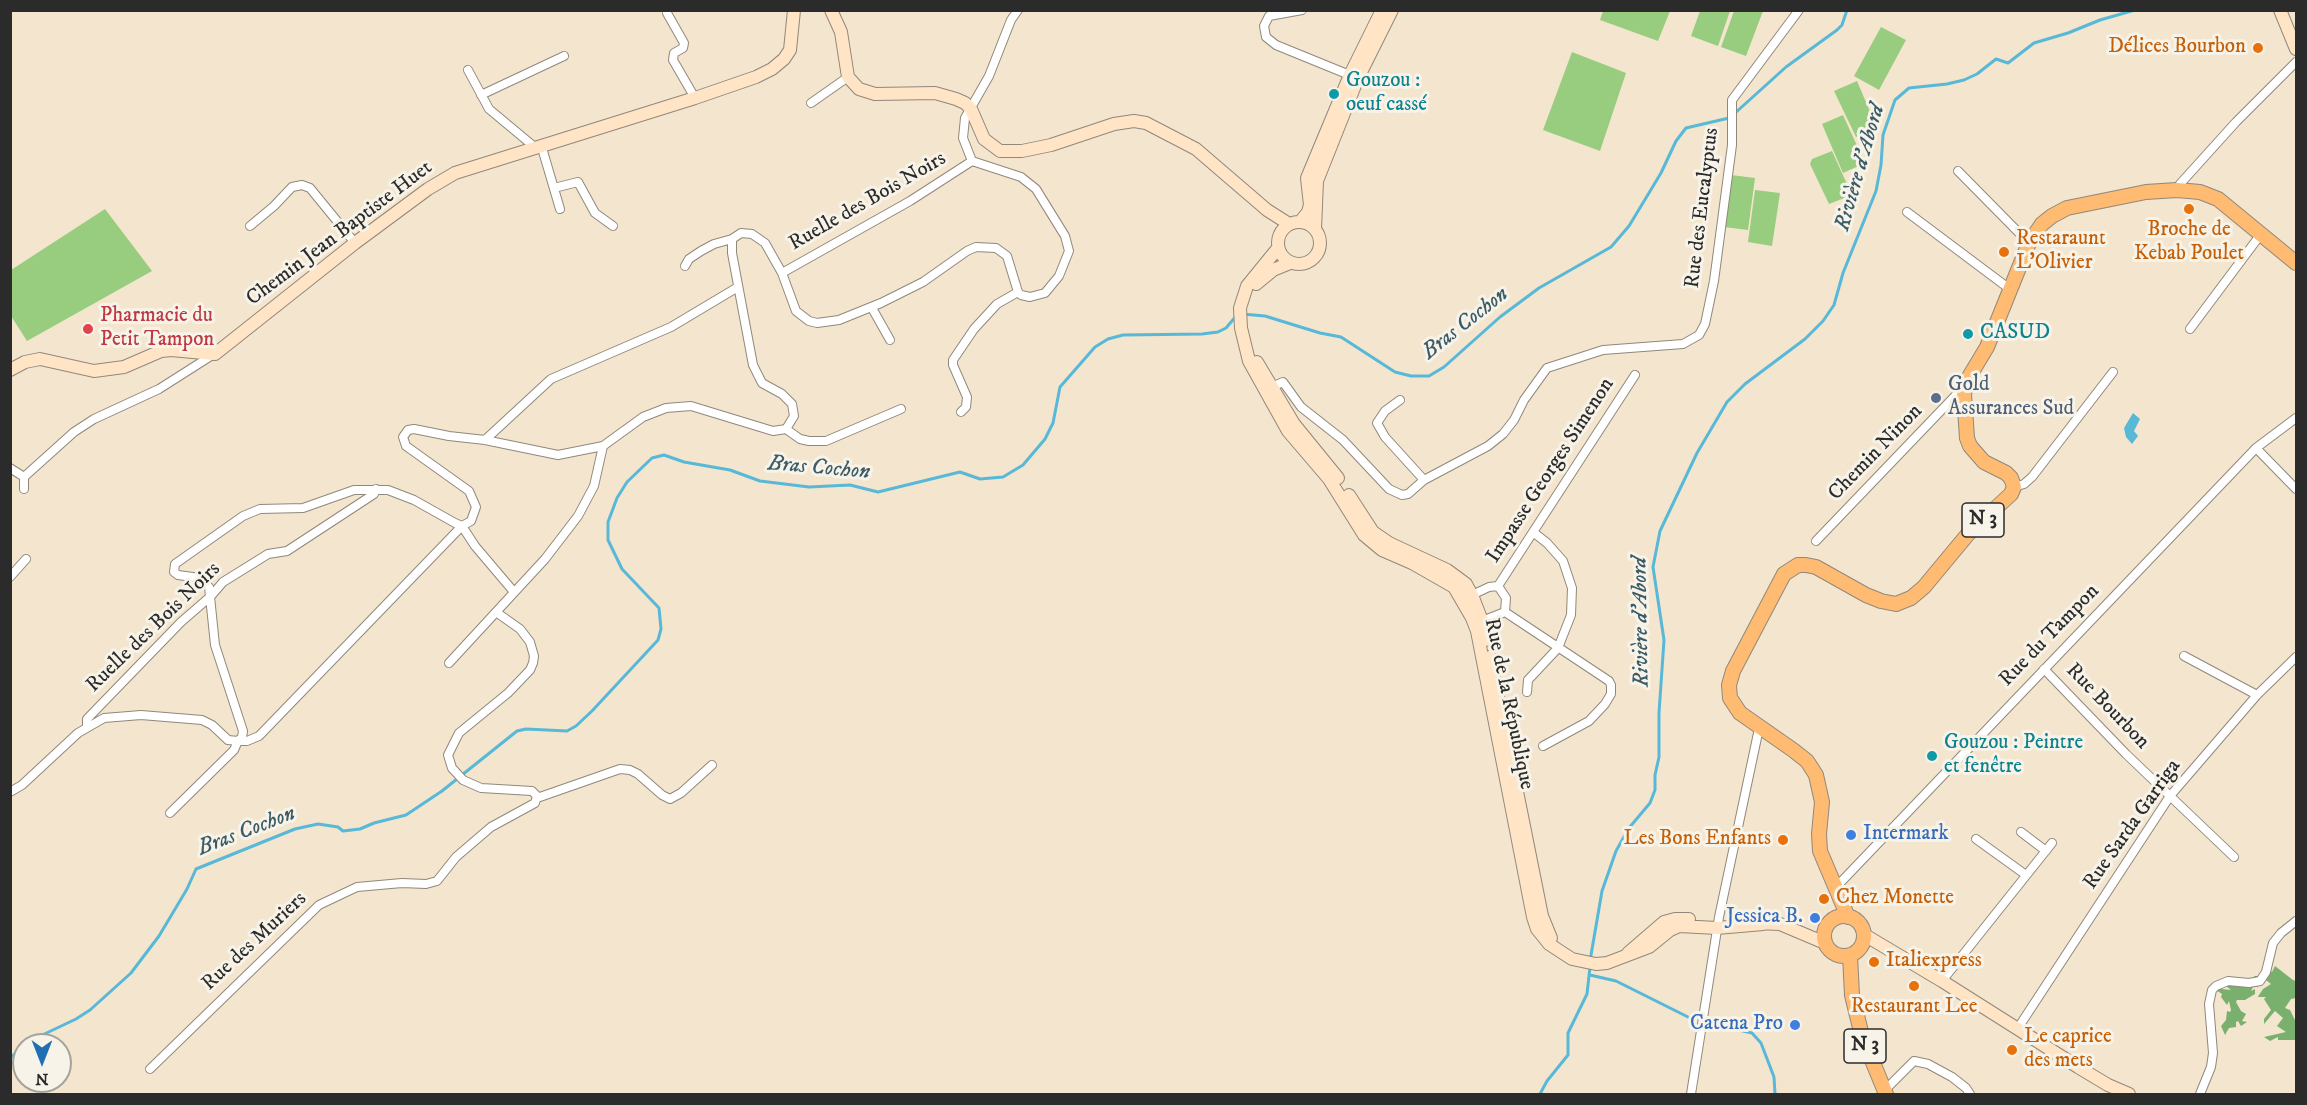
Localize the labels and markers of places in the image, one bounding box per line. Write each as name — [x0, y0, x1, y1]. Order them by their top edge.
place label: Délices Bourbon — [2108, 35, 2246, 61]
marker: Délices Bourbon — [2251, 41, 2265, 55]
place label: Gouzou : oeuf cassé — [1346, 69, 1427, 119]
marker: Gouzou : oeuf cassé — [1327, 87, 1341, 101]
marker: Broche de Kebab Poulet — [2182, 202, 2196, 216]
place label: Broche de Kebab Poulet — [2134, 218, 2244, 268]
place label: Restaraunt L'Olivier — [2016, 227, 2106, 277]
marker: Restaraunt L'Olivier — [1997, 245, 2011, 259]
place label: Pharmacie du Petit Tampon — [100, 304, 214, 354]
place label: CASUD — [1980, 321, 2050, 347]
marker: Pharmacie du Petit Tampon — [81, 322, 95, 336]
marker: CASUD — [1961, 327, 1975, 341]
place label: Gold Assurances Sud — [1948, 373, 2074, 423]
marker: Gold Assurances Sud — [1929, 391, 1943, 405]
place label: Gouzou : Peintre et fenêtre — [1944, 731, 2083, 781]
marker: Gouzou : Peintre et fenêtre — [1925, 749, 1939, 763]
place label: Intermark — [1863, 822, 1949, 848]
place label: Les Bons Enfants — [1624, 827, 1771, 853]
marker: Intermark — [1844, 828, 1858, 842]
marker: Les Bons Enfants — [1776, 833, 1790, 847]
place label: Chez Monette — [1836, 886, 1954, 912]
marker: Chez Monette — [1817, 892, 1831, 906]
place label: Jessica B. — [1726, 905, 1803, 931]
marker: Jessica B. — [1808, 911, 1822, 925]
place label: Italiexpress — [1886, 949, 1982, 975]
marker: Italiexpress — [1867, 955, 1881, 969]
marker: Restaurant Lee — [1907, 979, 1921, 993]
place label: Restaurant Lee — [1851, 995, 1977, 1021]
place label: Catena Pro — [1690, 1012, 1783, 1038]
marker: Catena Pro — [1788, 1018, 1802, 1032]
place label: Le caprice des mets — [2024, 1025, 2112, 1075]
marker: Le caprice des mets — [2005, 1043, 2019, 1057]

